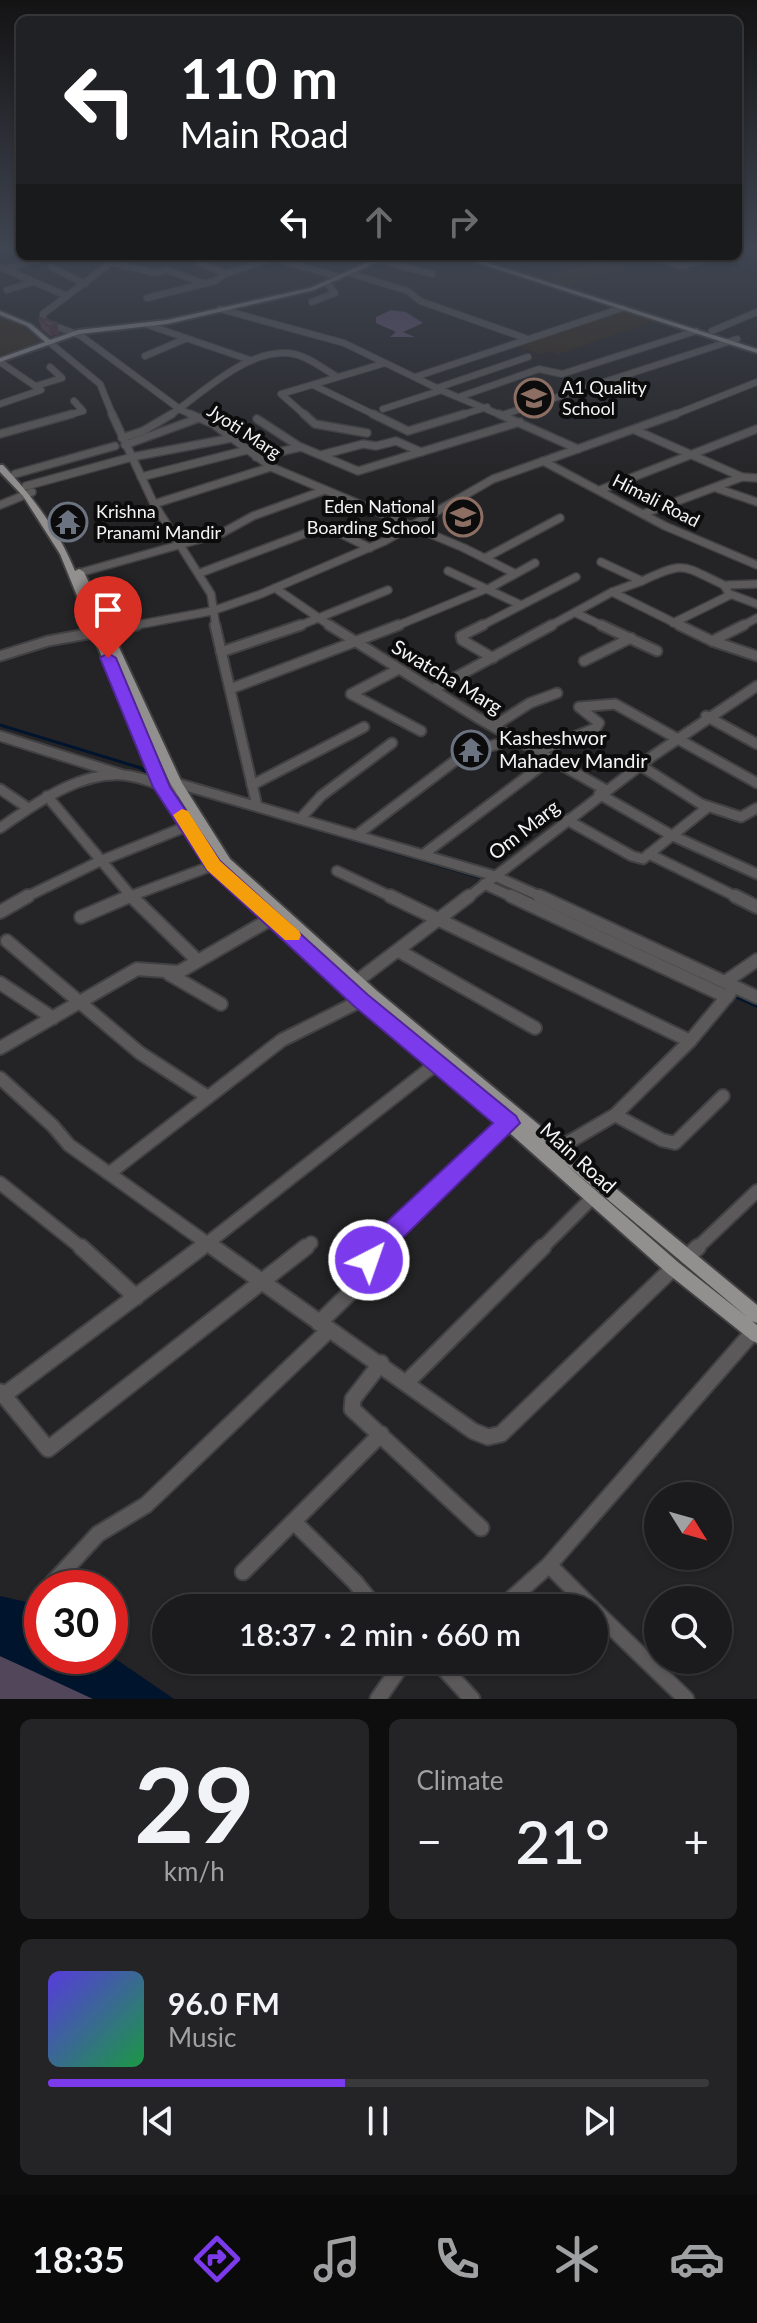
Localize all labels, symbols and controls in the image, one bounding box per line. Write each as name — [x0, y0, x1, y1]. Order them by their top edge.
text: 110 m — [180, 44, 338, 111]
icon: left — [48, 48, 152, 152]
text: Main Road — [180, 112, 349, 156]
icon: left — [273, 200, 317, 244]
icon: ahead — [357, 200, 401, 244]
icon: right — [441, 200, 485, 244]
place label: A1 Quality School — [562, 376, 648, 419]
school or university icon: A1 Quality School — [513, 377, 555, 419]
street label: Jyoti Marg — [204, 399, 285, 463]
street label: Himali Road — [609, 469, 704, 531]
place label: Eden National Boarding School — [307, 495, 435, 538]
school or university icon: Eden National Boarding School — [442, 496, 484, 538]
place label: Krishna Pranami Mandir — [96, 500, 222, 543]
temple icon: Krishna Pranami Mandir — [47, 501, 89, 543]
pin — [74, 576, 142, 658]
icon: arrive — [86, 588, 130, 632]
street label: Swatcha Marg — [388, 634, 507, 718]
place label: Kasheshwor Mahadev Mandir — [499, 725, 648, 772]
temple icon: Kasheshwor Mahadev Mandir — [450, 729, 492, 771]
street label: Om Marg — [483, 794, 563, 864]
street label: Main Road — [536, 1117, 621, 1198]
position arrow — [327, 1218, 411, 1302]
north arrow — [644, 1482, 732, 1570]
map controls — [644, 1482, 732, 1674]
speed limit sign: 30 — [24, 1570, 128, 1674]
button: search — [644, 1586, 732, 1674]
text: 18:37 · 2 min · 660 m — [239, 1616, 521, 1652]
text: 29 — [134, 1740, 255, 1865]
text: Climate — [417, 1764, 503, 1796]
text: 21° — [516, 1805, 610, 1877]
text: − — [417, 1815, 442, 1867]
text: + — [683, 1815, 709, 1867]
text: km/h — [164, 1855, 225, 1887]
text: 96.0 FM — [168, 1985, 280, 2021]
text: Music — [168, 2021, 236, 2053]
icon: previous — [136, 2099, 180, 2143]
icon: pause — [356, 2099, 400, 2143]
icon: next — [577, 2099, 621, 2143]
icon: directions — [189, 2231, 245, 2287]
icon: music — [309, 2231, 365, 2287]
icon: phone — [429, 2231, 485, 2287]
icon: climate — [549, 2231, 605, 2287]
icon: car — [669, 2231, 725, 2287]
text: 18:35 — [32, 2237, 125, 2281]

